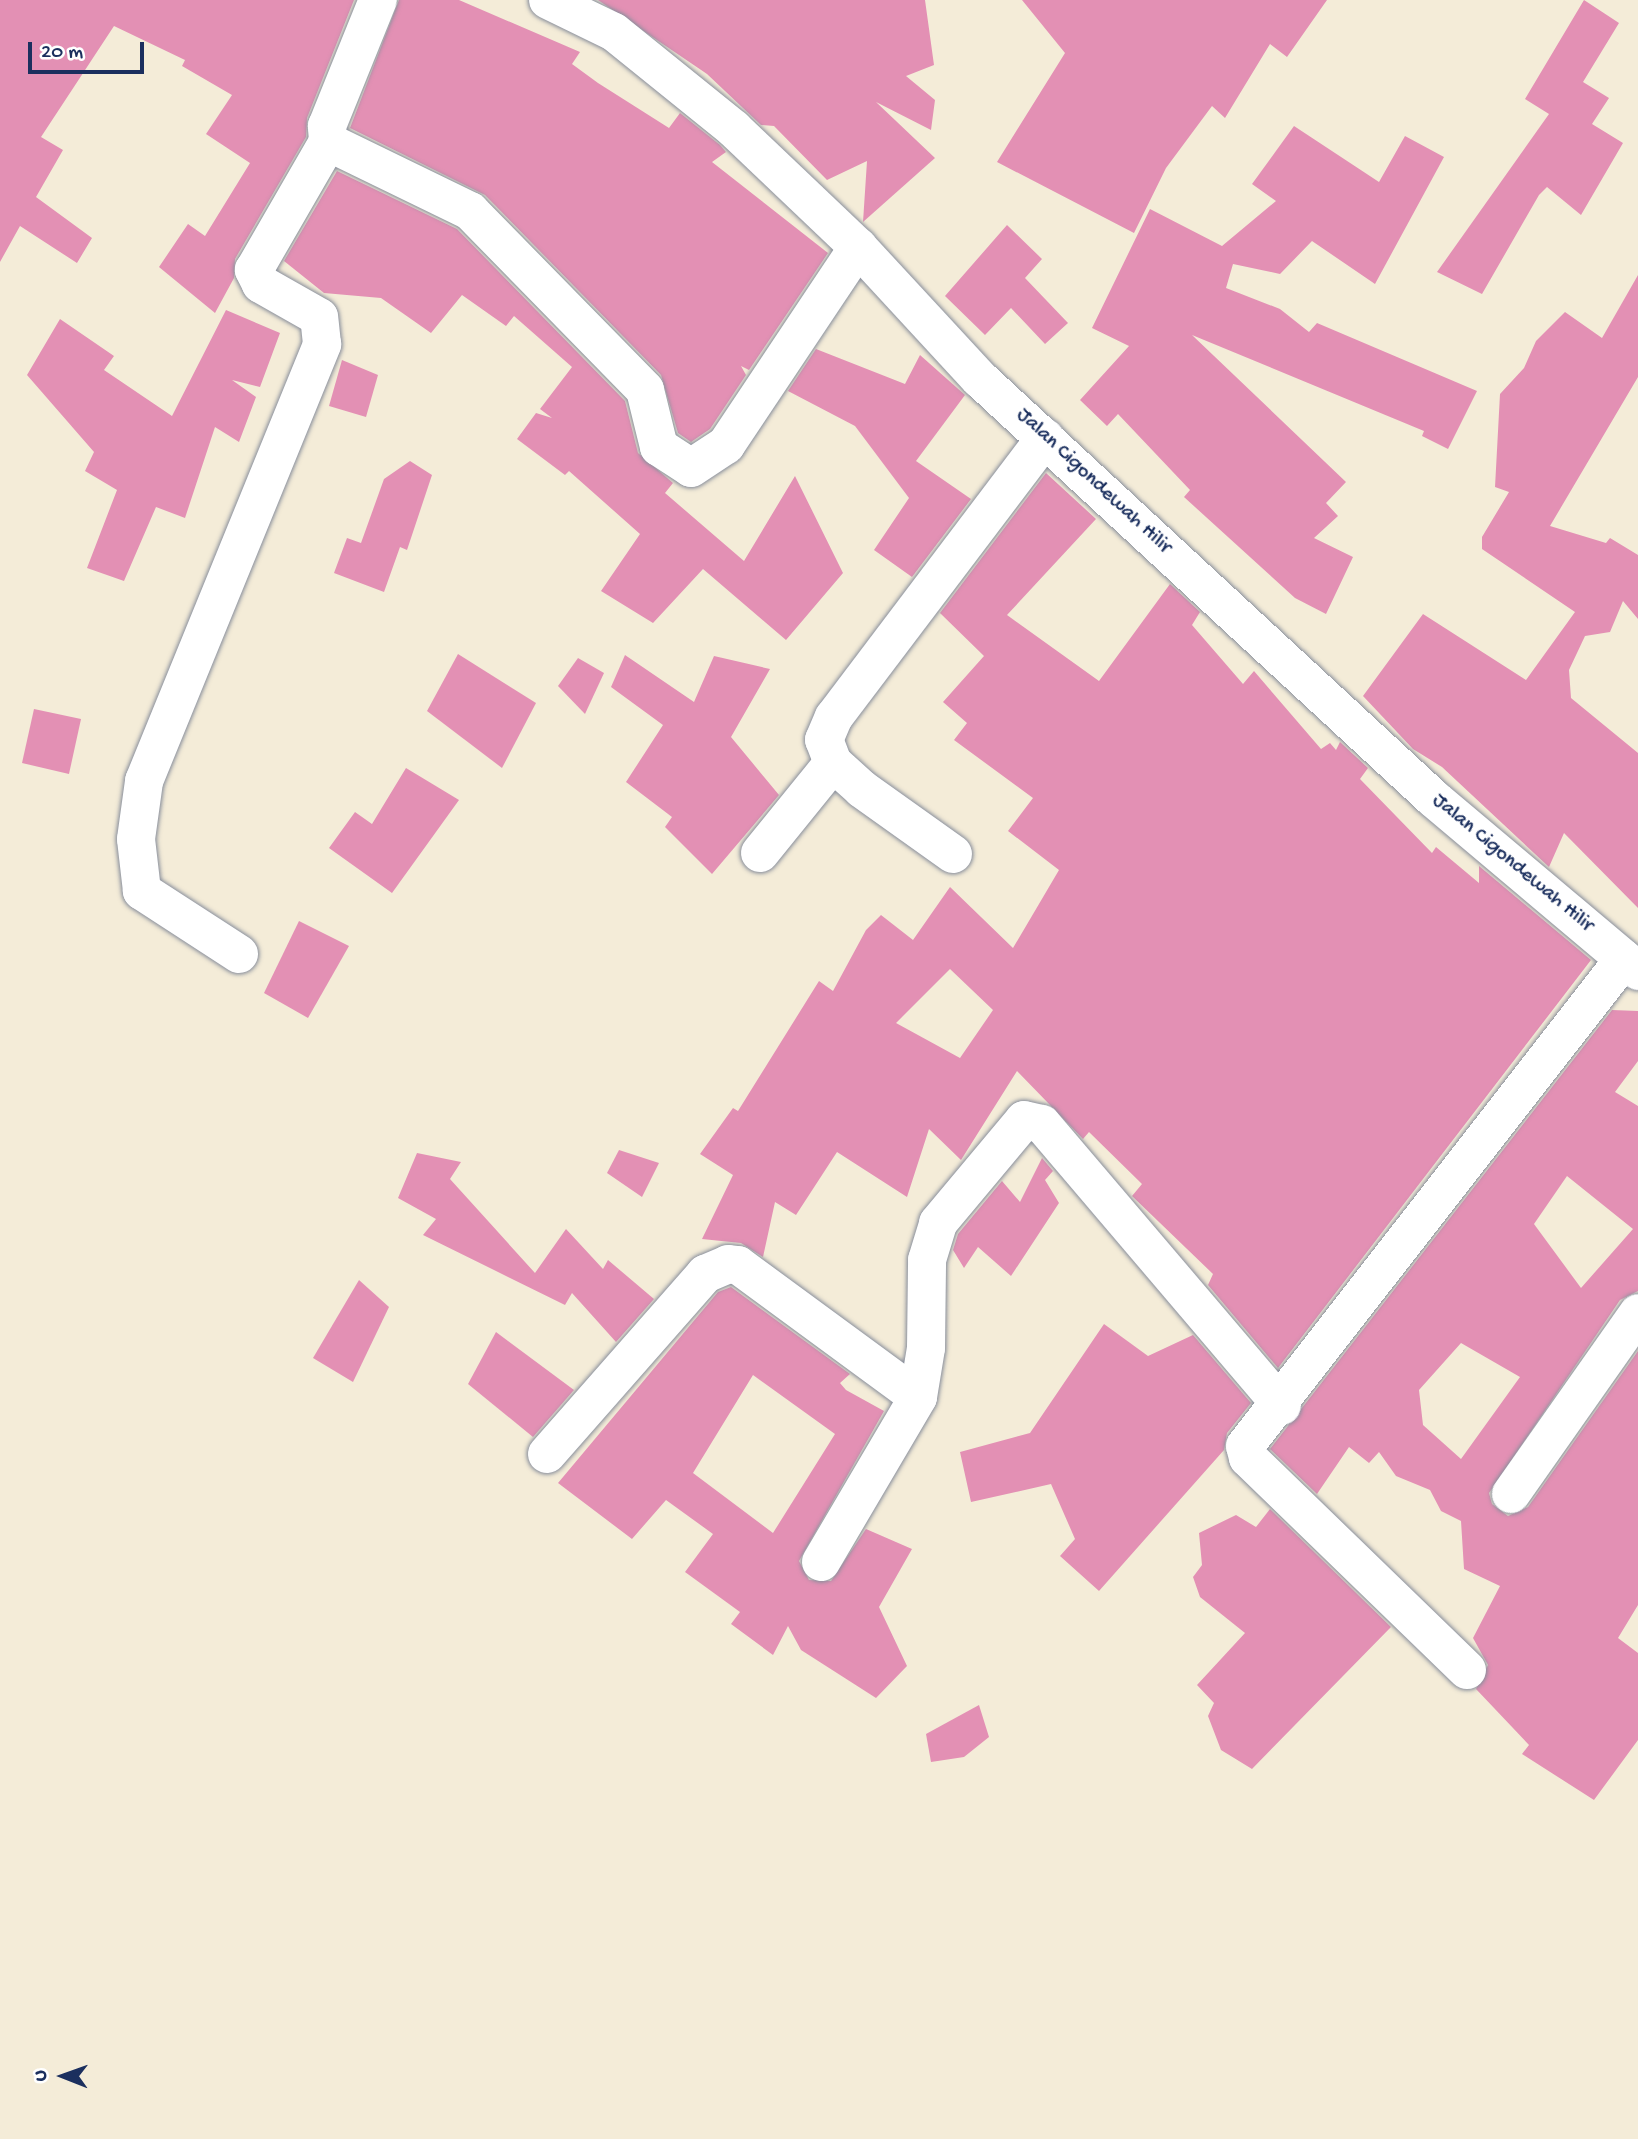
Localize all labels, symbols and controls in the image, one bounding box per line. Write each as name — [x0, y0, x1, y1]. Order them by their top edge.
scale bar — [32, 28, 147, 72]
text: 20 m — [41, 41, 83, 66]
street label: Jalan Cigondewah Hilir — [1010, 403, 1176, 561]
street label: Jalan Cigondewah Hilir — [1426, 789, 1598, 939]
north arrow — [28, 2041, 98, 2111]
text: U — [30, 2070, 53, 2081]

